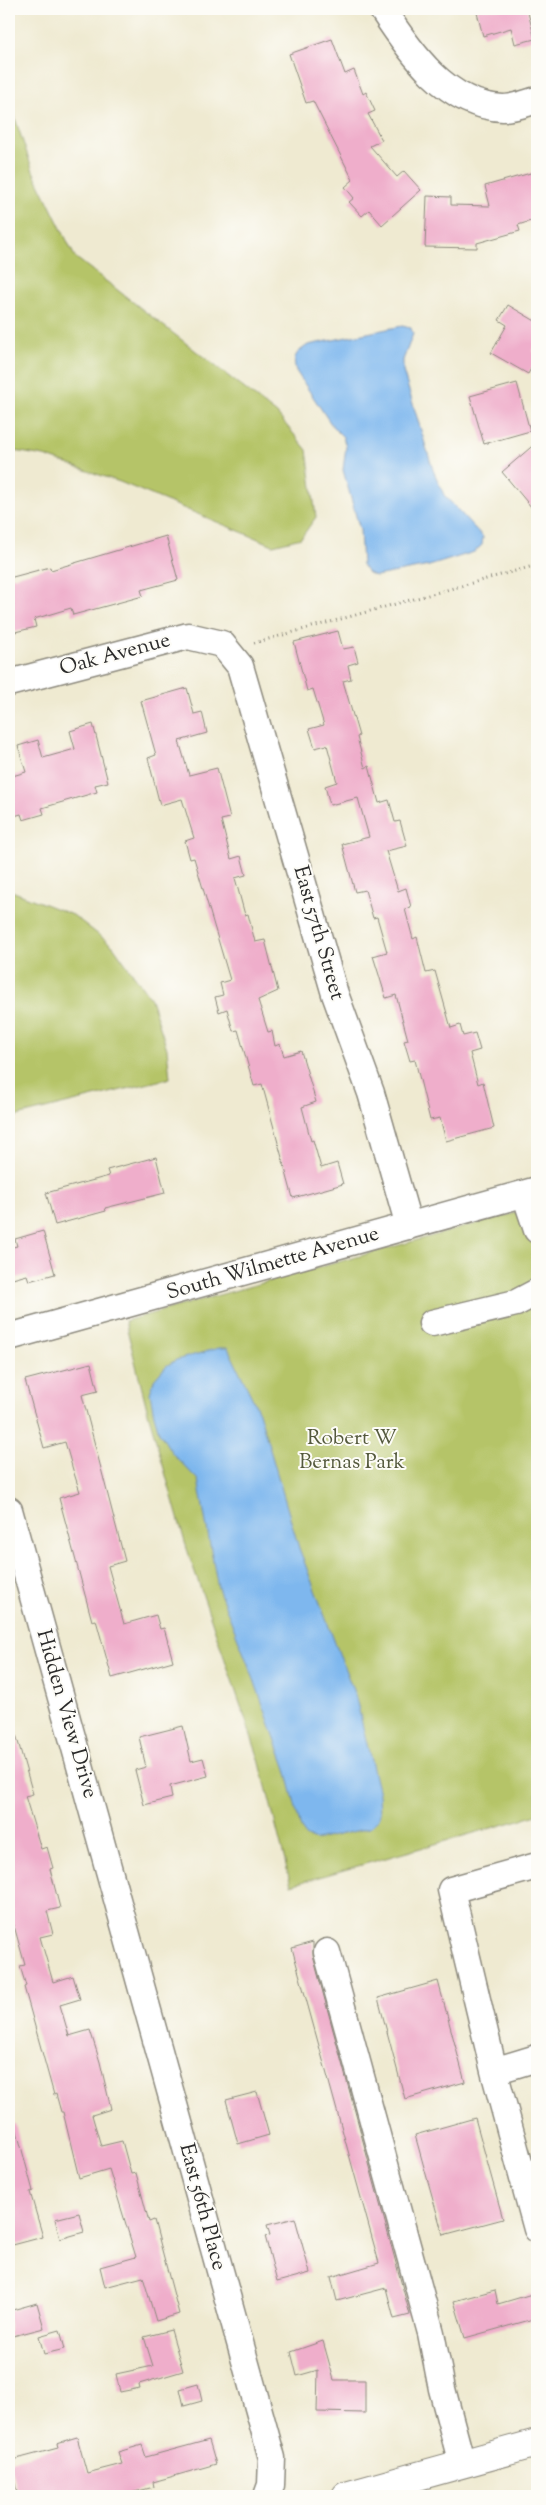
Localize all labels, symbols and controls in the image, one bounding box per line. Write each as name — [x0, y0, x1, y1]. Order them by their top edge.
street label: Oak Avenue — [56, 626, 174, 684]
street label: East 57th Street — [285, 862, 351, 1004]
street label: South Wilmette Avenue — [163, 1219, 383, 1309]
park label: Robert W Bernas Park — [299, 1424, 405, 1478]
street label: Hidden View Drive — [28, 1626, 104, 1802]
street label: East 56th Place — [171, 2140, 233, 2274]

